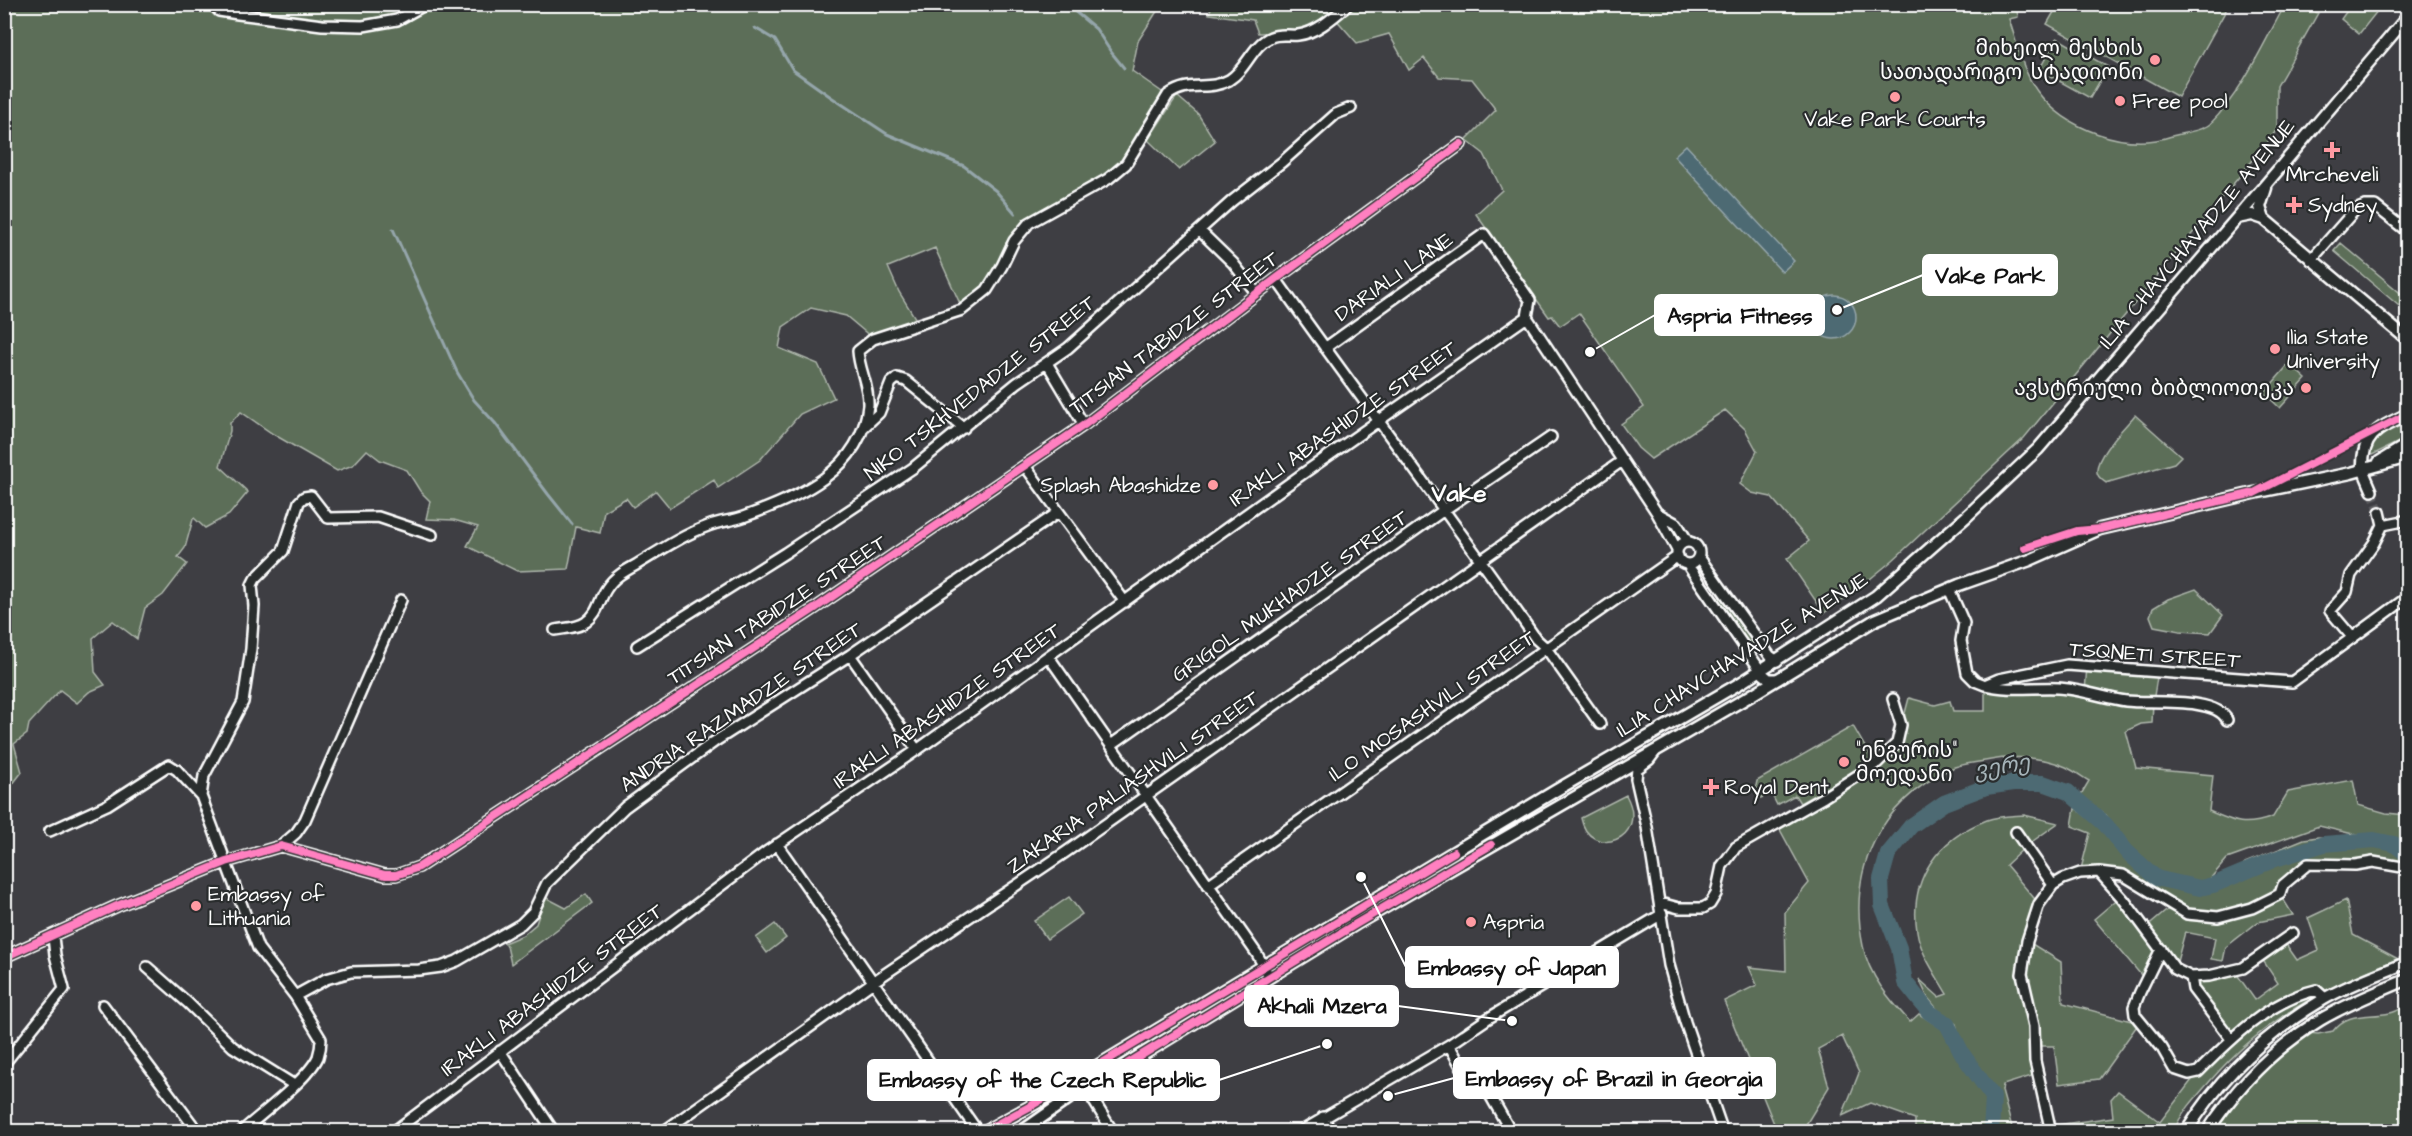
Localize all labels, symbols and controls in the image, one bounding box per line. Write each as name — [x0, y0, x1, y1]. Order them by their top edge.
place label: მიხეილ მესხის სათადარიგო სტადიონი — [1880, 34, 2143, 87]
marker: მიხეილ მესხის სათადარიგო სტადიონი — [2148, 53, 2162, 67]
place label: Free pool — [2132, 87, 2228, 117]
marker: Vake Park Courts — [1888, 90, 1902, 104]
marker: Free pool — [2113, 94, 2127, 108]
place label: Vake Park Courts — [1804, 105, 1986, 134]
street label: ILIA CHAVCHAVADZE AVENUE — [2092, 112, 2302, 355]
marker: Mrcheveli — [2323, 141, 2341, 159]
place label: Mrcheveli — [2286, 160, 2378, 189]
place label: Sydney — [2308, 191, 2378, 222]
marker: Sydney — [2285, 196, 2303, 214]
street label: DARIALI LANE — [1329, 225, 1459, 329]
street label: TITSIAN TABIDZE STREET — [1063, 244, 1286, 422]
callout: Vake Park — [1923, 255, 2057, 295]
text: Vake Park — [1934, 261, 2046, 292]
street label: NIKO TSKHVEDADZE STREET — [858, 288, 1103, 488]
callout: Aspria Fitness — [1655, 295, 1824, 335]
text: Aspria Fitness — [1667, 301, 1813, 332]
place label: Ilia State University — [2287, 323, 2381, 378]
street label: IRAKLI ABASHIDZE STREET — [1223, 334, 1464, 514]
marker: Ilia State University — [2268, 342, 2282, 356]
place label: ავსტრიული ბიბლიოთეკა — [2014, 374, 2294, 403]
marker: ავსტრიული ბიბლიოთეკა — [2299, 381, 2313, 395]
place label: Splash Abashidze — [1040, 471, 1201, 501]
district label: Vake — [1431, 477, 1487, 511]
marker: Splash Abashidze — [1206, 478, 1220, 492]
street label: GRIGOL MUKHADZE STREET — [1166, 503, 1415, 689]
street label: TITSIAN TABIDZE STREET — [662, 528, 893, 692]
street label: ILIA CHAVCHAVADZE AVENUE — [1611, 565, 1874, 745]
street label: ANDRIA RAZMADZE STREET — [614, 614, 869, 799]
street label: IRAKLI ABASHIDZE STREET — [827, 616, 1068, 796]
street label: ILO MOSASHVILI STREET — [1323, 623, 1542, 789]
street label: TSQNETI STREET — [2069, 635, 2242, 676]
street label: ZAKARIA PALIASHVILI STREET — [1001, 683, 1266, 881]
place label: "ენგურის" მოედანი — [1856, 736, 1957, 789]
water label: ვერე — [1972, 747, 2033, 787]
marker: "ენგურის" მოედანი — [1837, 755, 1851, 769]
place label: Royal Dent — [1724, 773, 1829, 804]
marker: Royal Dent — [1702, 778, 1720, 796]
place label: Embassy of Lithuania — [208, 880, 325, 933]
street label: IRAKLI ABASHIDZE STREET — [435, 896, 670, 1083]
marker: Embassy of Lithuania — [189, 899, 203, 913]
place label: Aspria — [1483, 908, 1544, 938]
marker: Aspria — [1464, 915, 1478, 929]
callout: Embassy of Japan — [1406, 947, 1618, 987]
text: Embassy of Japan — [1418, 953, 1606, 986]
callout: Akhali Mzera — [1245, 986, 1398, 1026]
text: Akhali Mzera — [1257, 991, 1388, 1022]
callout: Embassy of Brazil in Georgia — [1454, 1058, 1775, 1098]
callout: Embassy of the Czech Republic — [868, 1060, 1219, 1100]
text: Embassy of Brazil in Georgia — [1465, 1064, 1763, 1097]
text: Embassy of the Czech Republic — [879, 1065, 1207, 1098]

